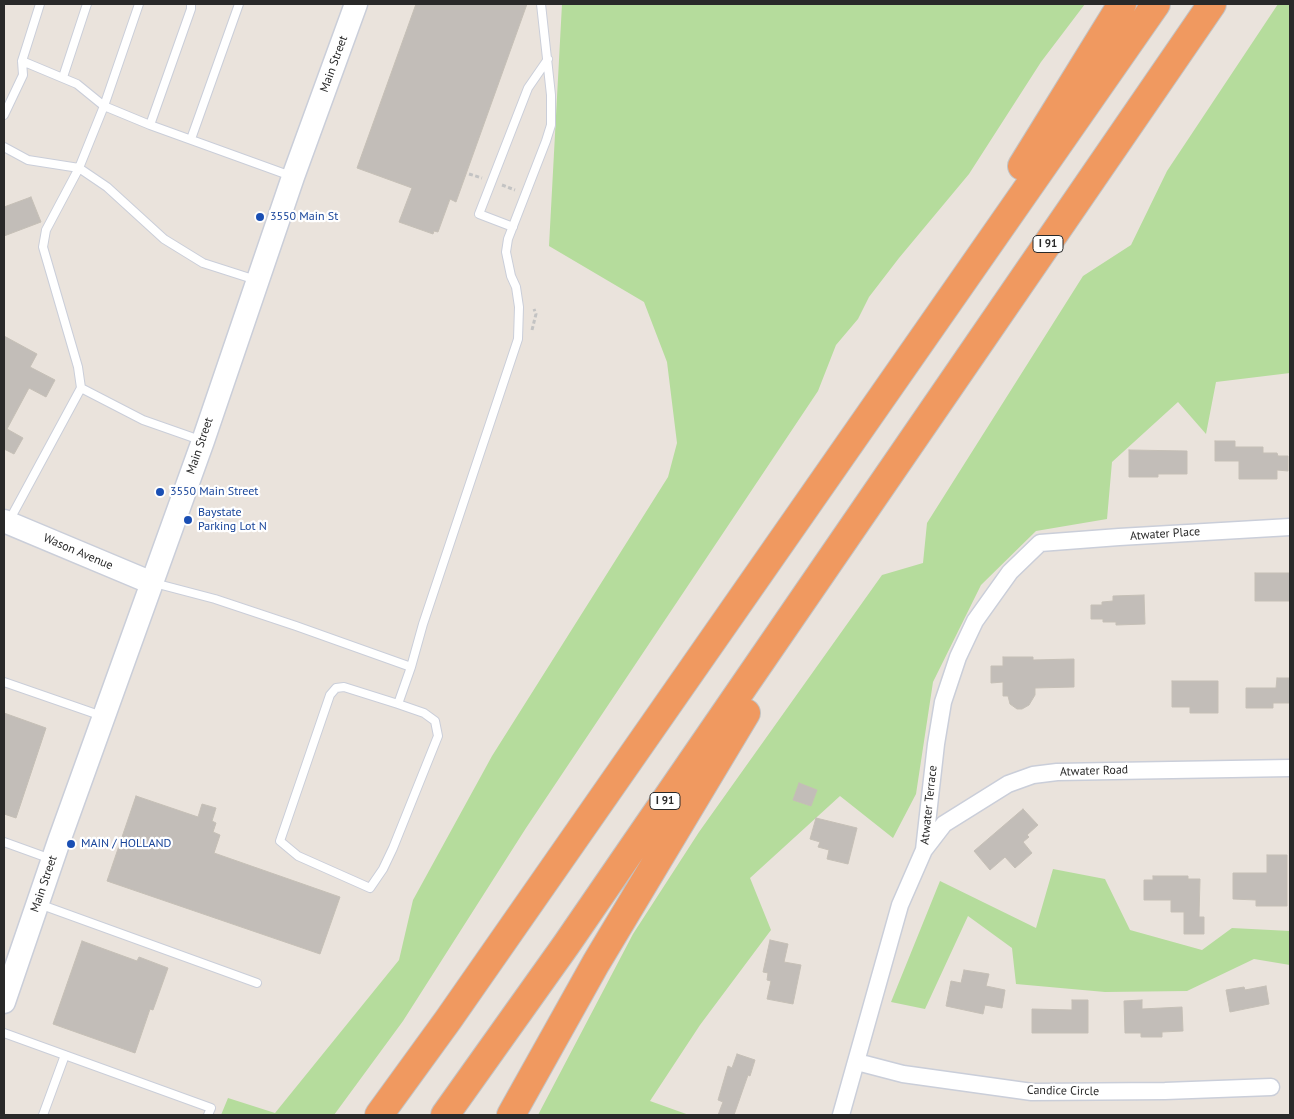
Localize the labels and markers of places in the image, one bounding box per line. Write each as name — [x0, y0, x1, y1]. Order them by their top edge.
place label: 3550 Main St — [270, 210, 338, 224]
marker: 3550 Main St — [254, 211, 266, 223]
place label: 3550 Main Street — [170, 485, 258, 499]
marker: 3550 Main Street — [154, 486, 166, 498]
place label: Baystate Parking Lot N — [198, 506, 267, 534]
marker: Baystate Parking Lot N — [182, 514, 194, 526]
place label: MAIN / HOLLAND — [81, 837, 171, 851]
marker: MAIN / HOLLAND — [65, 838, 77, 850]

